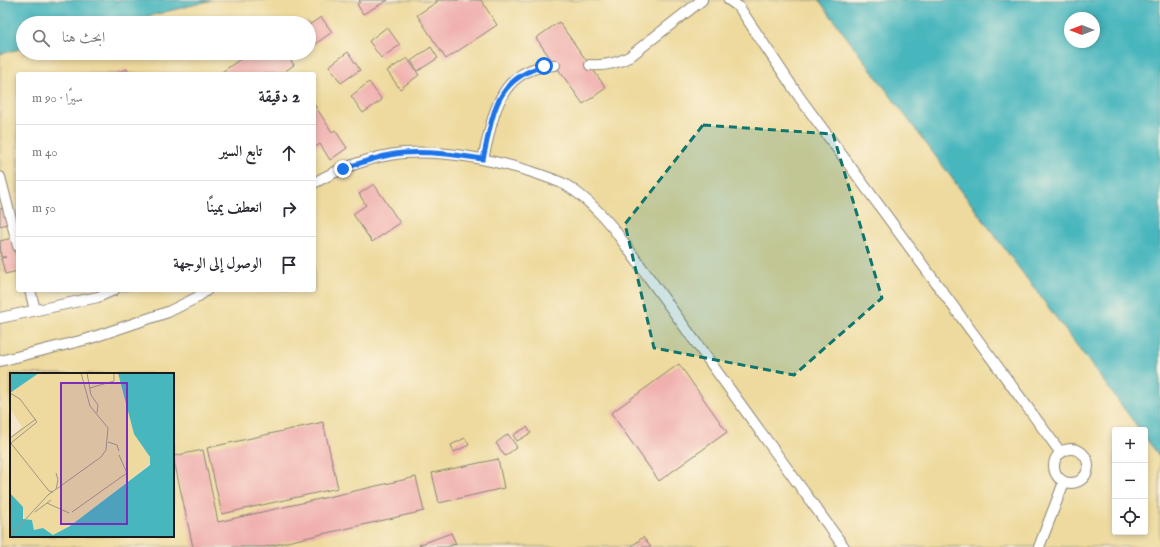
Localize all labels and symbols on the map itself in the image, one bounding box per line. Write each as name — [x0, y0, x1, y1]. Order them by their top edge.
north arrow — [1064, 12, 1100, 48]
route start — [535, 57, 553, 75]
route end — [334, 160, 352, 178]
inset map — [10, 373, 174, 537]

